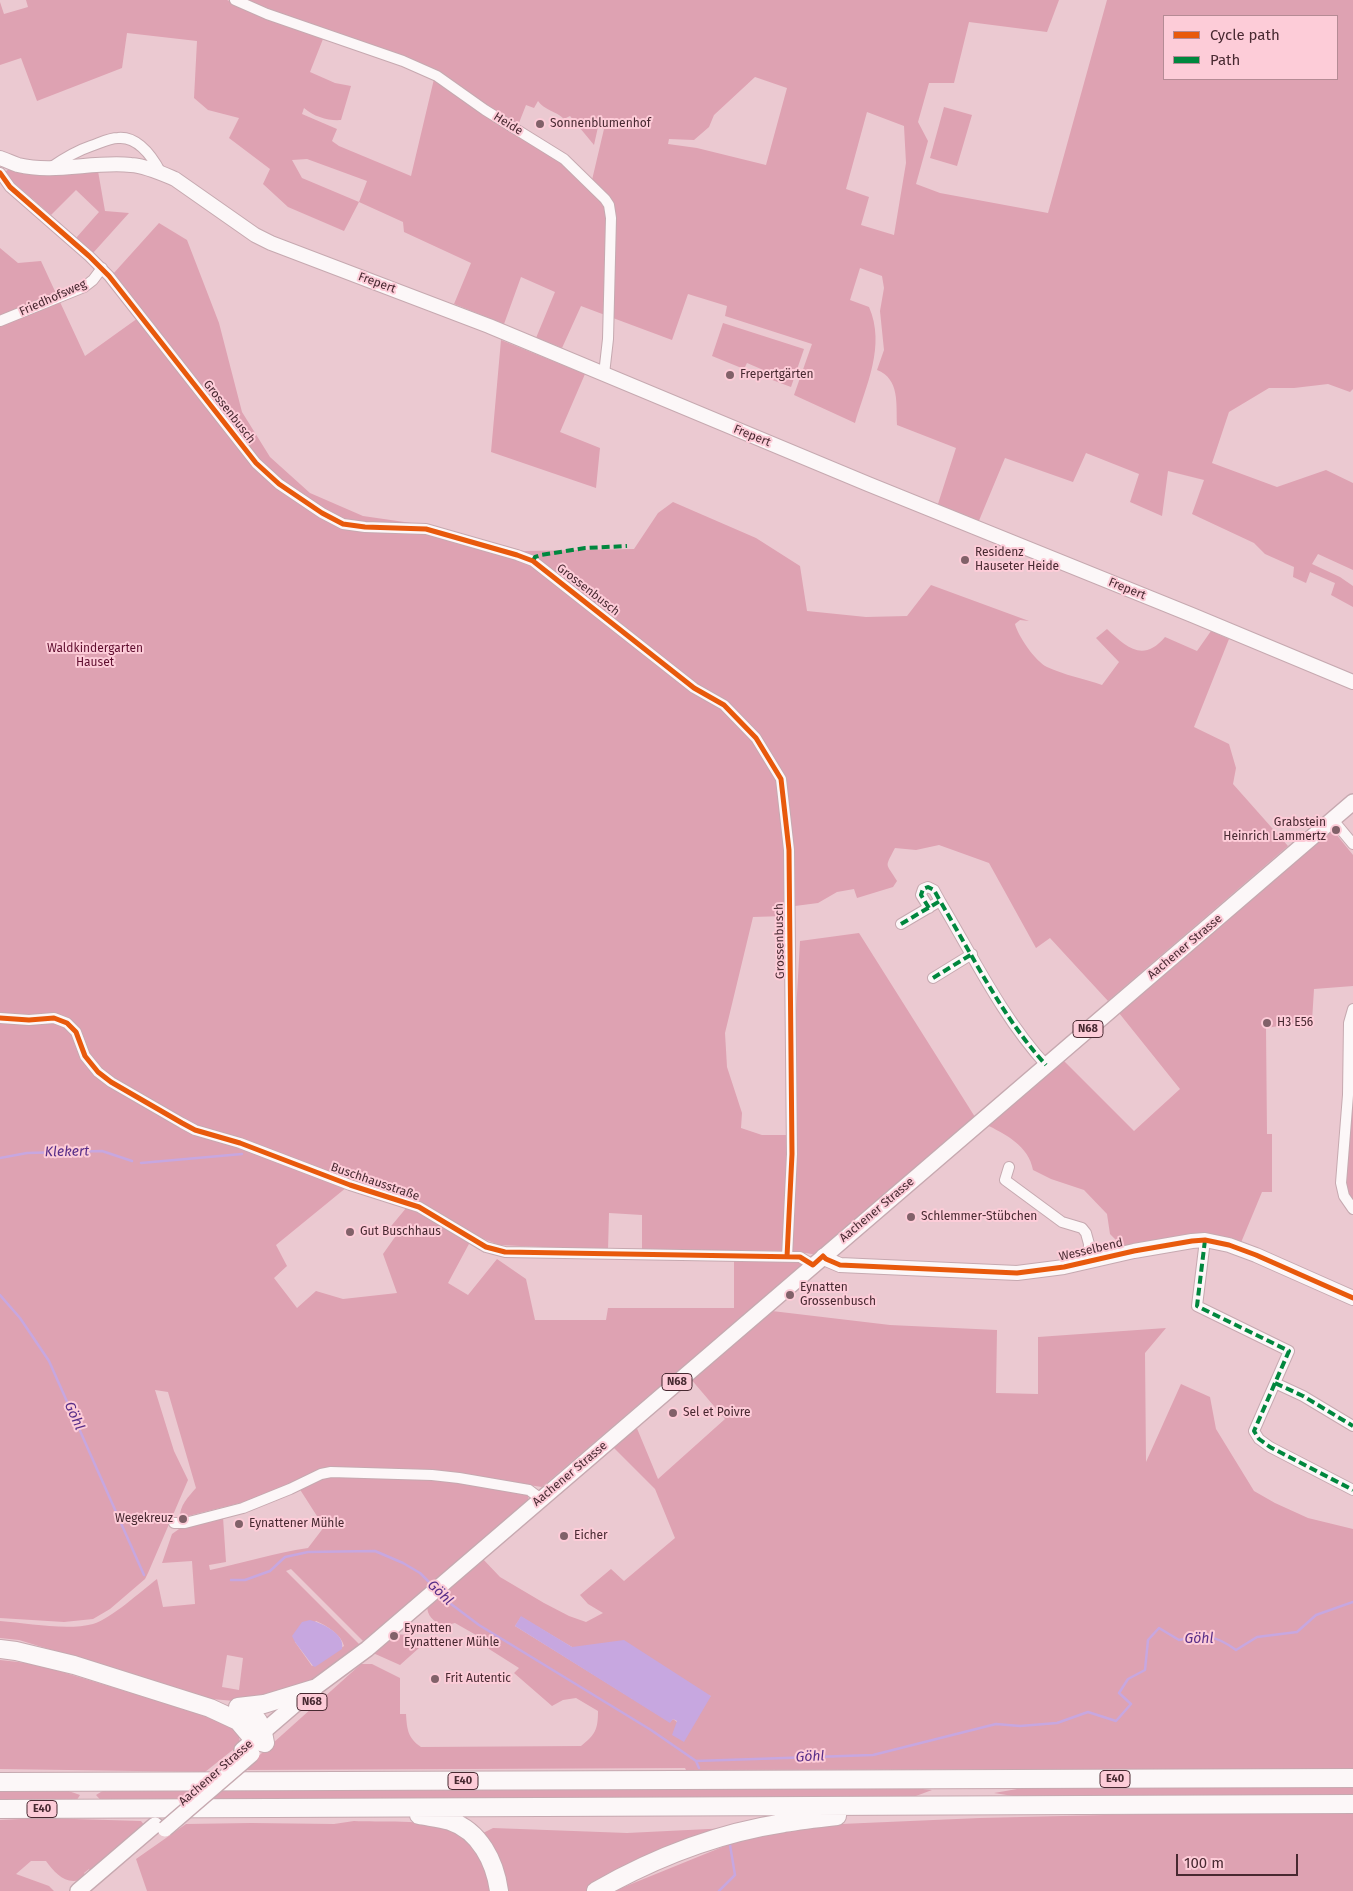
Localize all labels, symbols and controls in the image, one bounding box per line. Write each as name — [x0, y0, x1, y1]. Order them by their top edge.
legend — [1163, 15, 1338, 80]
text: Cycle path — [1210, 26, 1280, 44]
text: Path — [1210, 51, 1240, 69]
street label: Heide — [491, 109, 525, 139]
place label: Sonnenblumenhof — [550, 117, 651, 131]
marker: Sonnenblumenhof — [534, 118, 546, 130]
street label: Frepert — [356, 270, 398, 296]
street label: Friedhofsweg — [17, 277, 89, 319]
place label: Frepertgärten — [740, 368, 814, 382]
marker: Frepertgärten — [724, 369, 736, 381]
street label: Grossenbusch — [200, 378, 258, 446]
street label: Frepert — [731, 422, 773, 450]
place label: Residenz Hauseter Heide — [975, 546, 1059, 574]
marker: Residenz Hauseter Heide — [959, 554, 971, 566]
street label: Grossenbusch — [554, 561, 622, 619]
street label: Frepert — [1106, 575, 1148, 603]
park label: Waldkindergarten Hauset — [47, 642, 143, 670]
place label: Grabstein Heinrich Lammertz — [1223, 816, 1326, 844]
marker: Grabstein Heinrich Lammertz — [1330, 824, 1342, 836]
street label: Grossenbusch — [772, 903, 788, 979]
street label: Aachener Strasse — [1145, 912, 1225, 982]
place label: H3 E56 — [1277, 1016, 1313, 1030]
marker: H3 E56 — [1261, 1017, 1273, 1029]
road number: N68 — [1073, 1021, 1103, 1038]
water label: Klekert — [45, 1143, 89, 1161]
street label: Buschhausstraße — [329, 1160, 421, 1204]
street label: Aachener Strasse — [837, 1175, 917, 1245]
place label: Schlemmer-Stübchen — [921, 1210, 1037, 1224]
marker: Schlemmer-Stübchen — [905, 1211, 917, 1223]
place label: Gut Buschhaus — [360, 1225, 441, 1239]
marker: Gut Buschhaus — [344, 1226, 356, 1238]
street label: Wesselbend — [1058, 1236, 1124, 1264]
place label: Eynatten Grossenbusch — [800, 1281, 876, 1309]
marker: Eynatten Grossenbusch — [784, 1289, 796, 1301]
road number: N68 — [662, 1374, 692, 1390]
water label: Göhl — [60, 1399, 88, 1433]
place label: Sel et Poivre — [683, 1406, 751, 1420]
marker: Sel et Poivre — [667, 1407, 679, 1419]
street label: Aachener Strasse — [530, 1439, 610, 1509]
place label: Wegekreuz — [115, 1512, 173, 1526]
marker: Wegekreuz — [177, 1513, 189, 1525]
place label: Eynattener Mühle — [249, 1517, 344, 1531]
marker: Eynattener Mühle — [233, 1518, 245, 1530]
place label: Eicher — [574, 1529, 608, 1543]
marker: Eicher — [558, 1530, 570, 1542]
water label: Göhl — [424, 1577, 456, 1609]
place label: Eynatten Eynattener Mühle — [404, 1622, 499, 1650]
marker: Eynatten Eynattener Mühle — [388, 1630, 400, 1642]
water label: Göhl — [1184, 1631, 1214, 1647]
place label: Frit Autentic — [445, 1672, 511, 1686]
marker: Frit Autentic — [429, 1673, 441, 1685]
road number: N68 — [297, 1694, 327, 1710]
street label: Aachener Strasse — [176, 1737, 256, 1809]
water label: Göhl — [795, 1748, 825, 1766]
road number: E40 — [1100, 1770, 1130, 1788]
road number: E40 — [448, 1772, 478, 1790]
road number: E40 — [27, 1800, 57, 1818]
scale bar — [1178, 1844, 1300, 1876]
text: 100 m — [1184, 1854, 1224, 1872]

